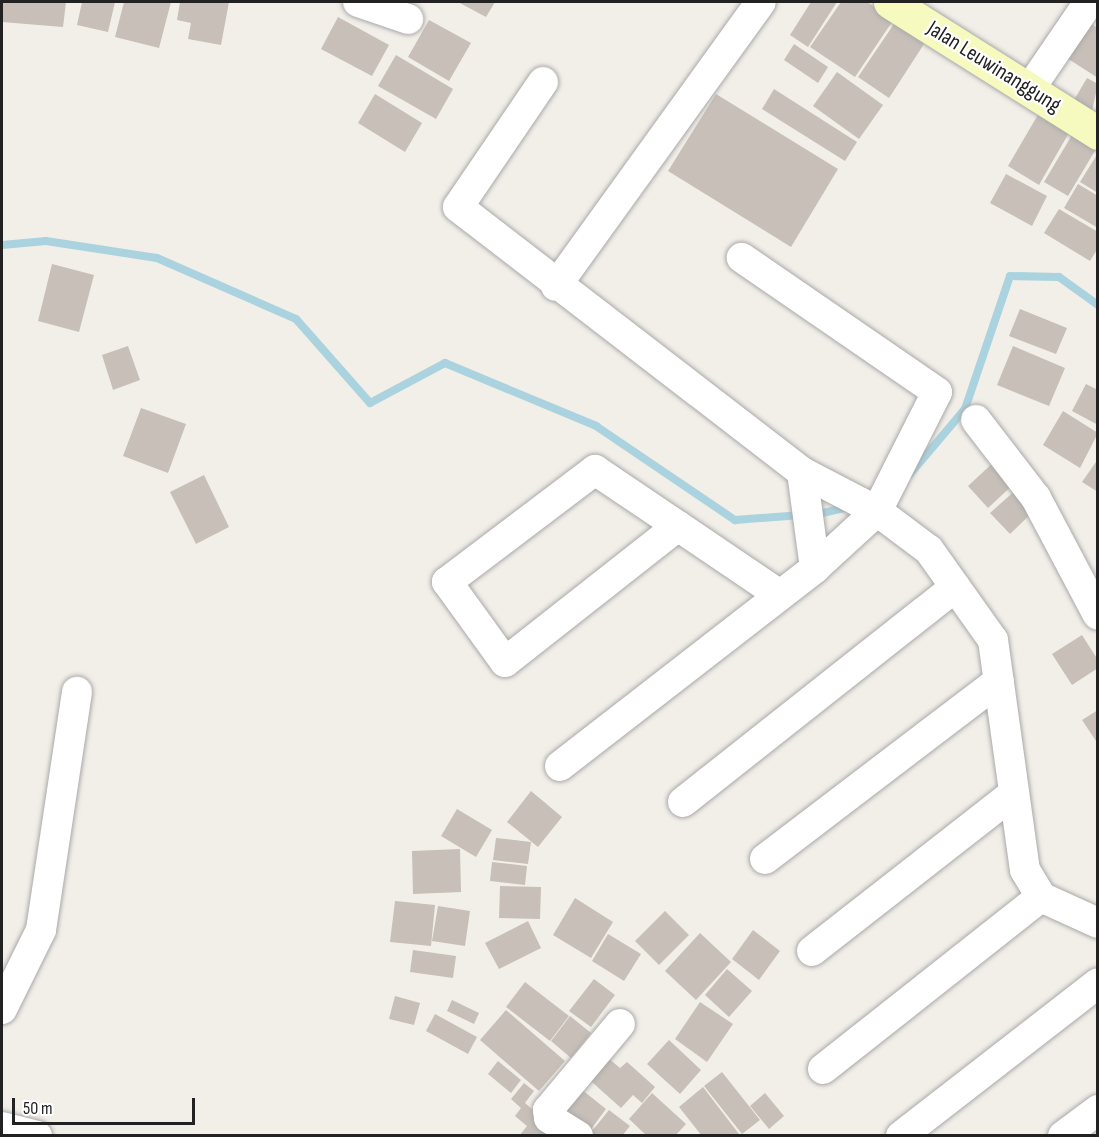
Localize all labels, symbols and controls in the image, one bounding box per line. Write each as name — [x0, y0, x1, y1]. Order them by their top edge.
street label: Jalan Leuwinanggung — [922, 15, 1066, 119]
scale bar — [15, 1086, 198, 1124]
text: 50 m — [23, 1098, 53, 1119]

